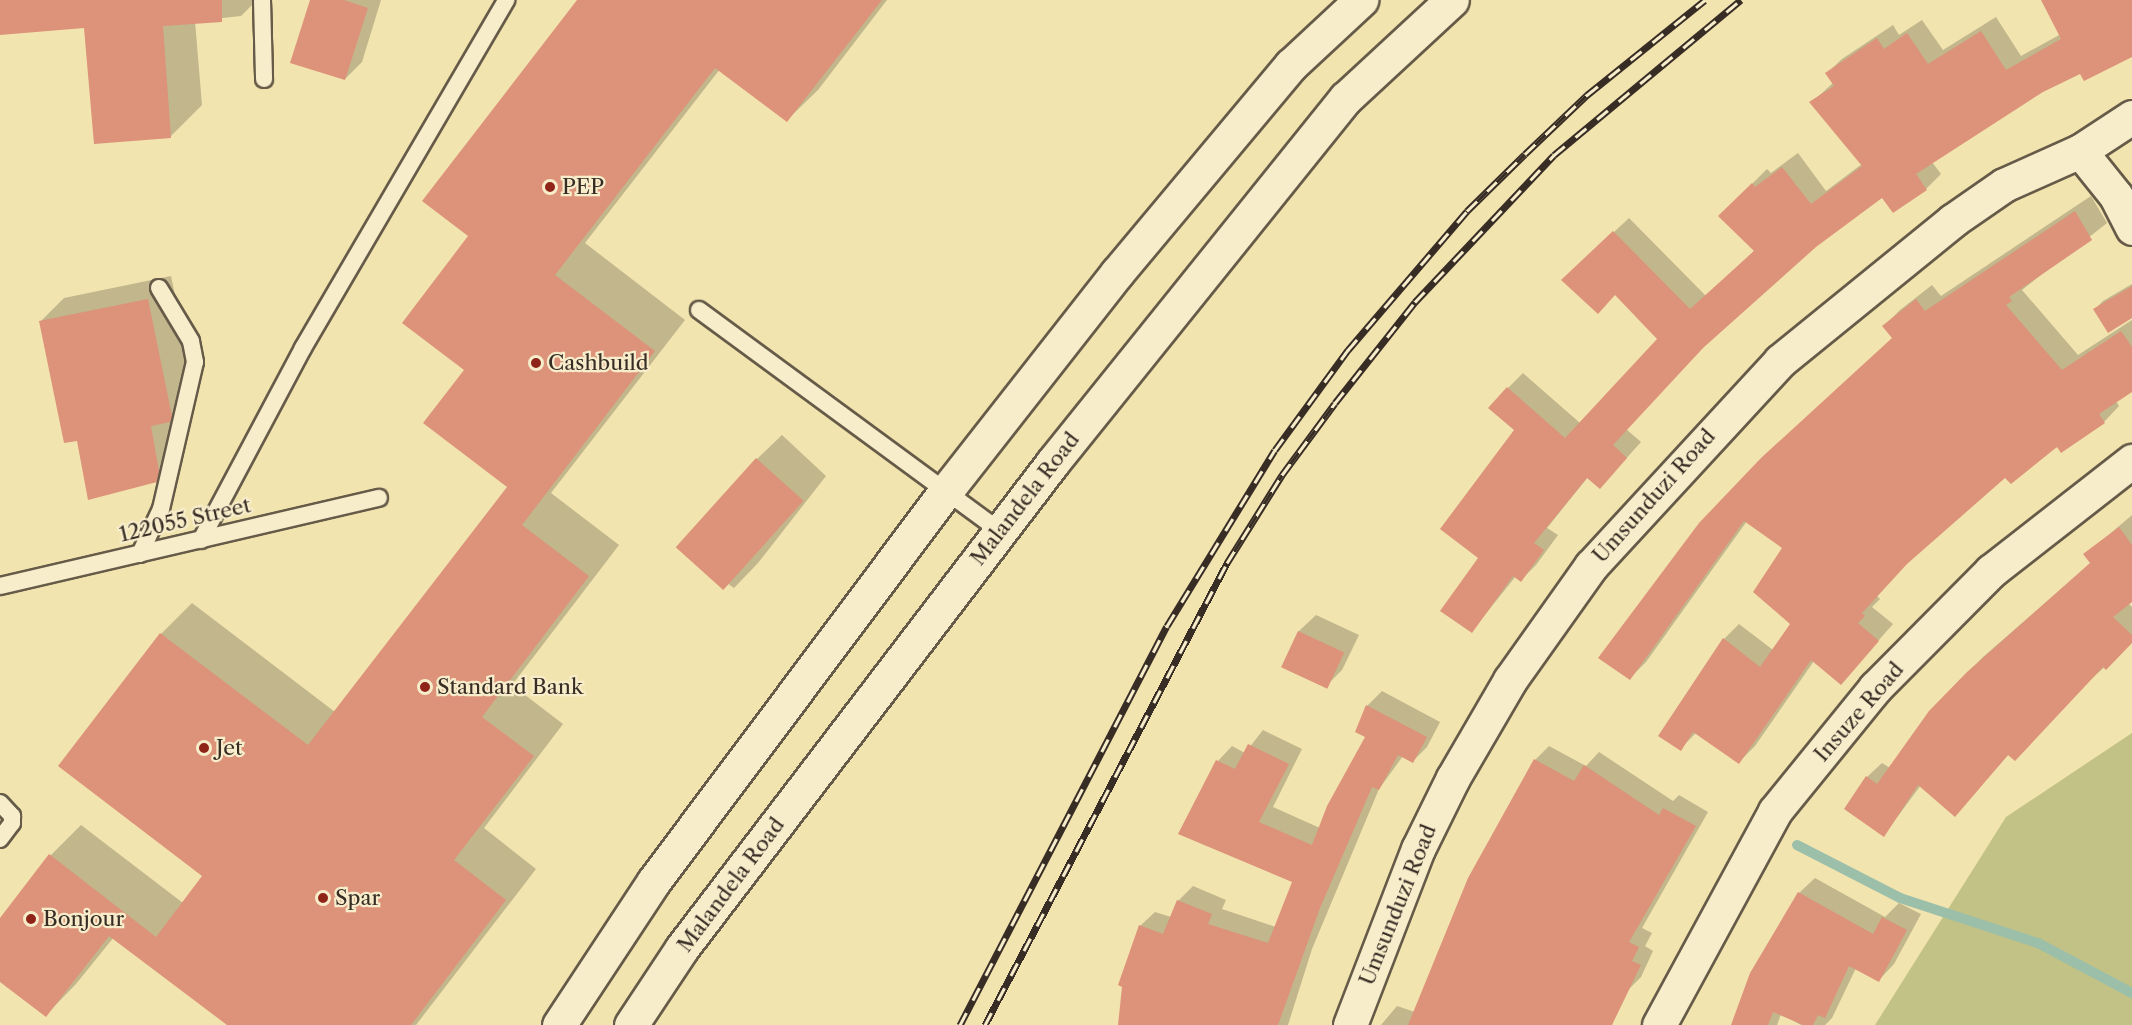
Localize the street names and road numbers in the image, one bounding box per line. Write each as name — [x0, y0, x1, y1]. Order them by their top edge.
street label: Umsunduzi Road — [1587, 424, 1721, 568]
street label: Malandela Road — [965, 427, 1085, 571]
street label: 122055 Street — [117, 493, 253, 547]
street label: Insuze Road — [1809, 657, 1909, 767]
street label: Malandela Road — [672, 813, 790, 957]
street label: Umsunduzi Road — [1354, 821, 1442, 989]

